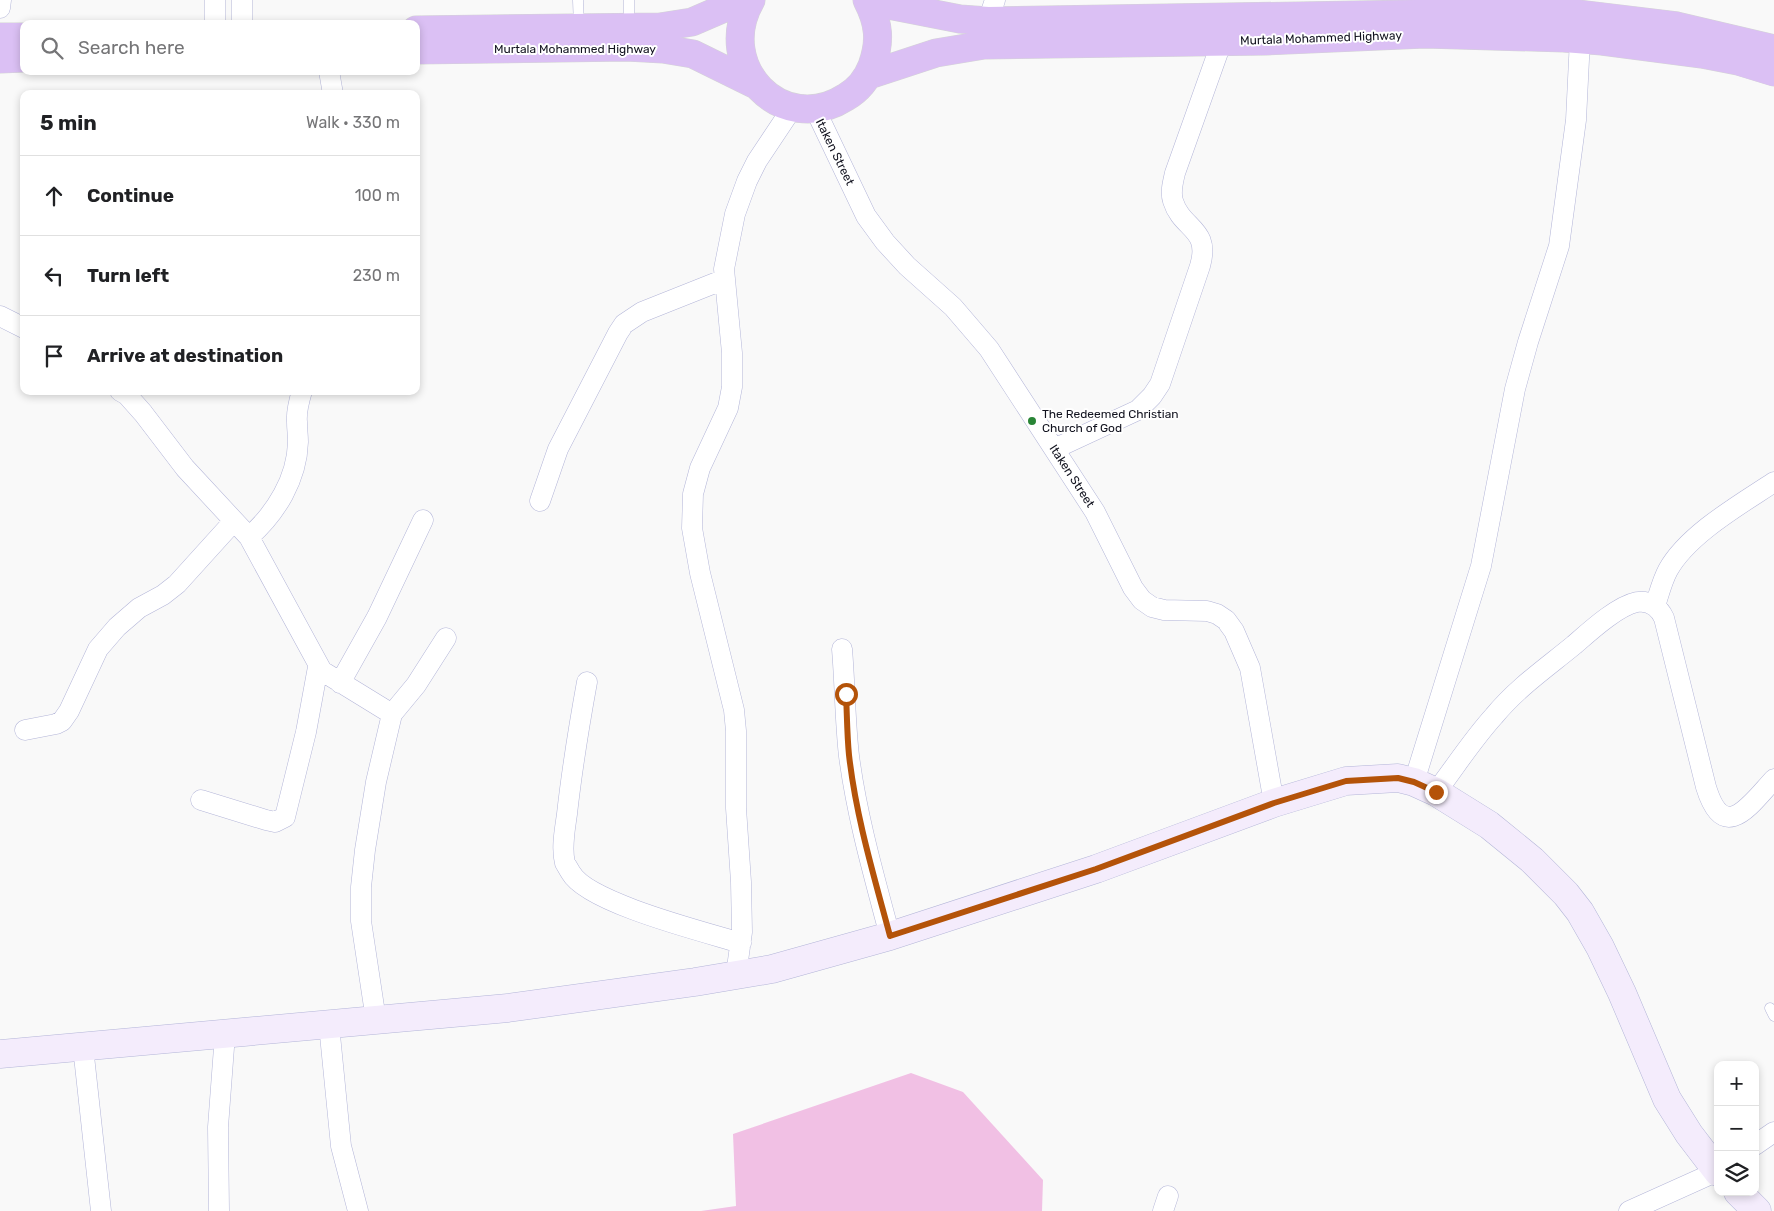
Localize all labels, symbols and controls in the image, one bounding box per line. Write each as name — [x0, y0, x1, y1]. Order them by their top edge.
search box — [20, 20, 420, 75]
street label: Murtala Mohammed Highway — [1240, 28, 1403, 48]
icon: search — [38, 34, 66, 62]
text: Search here — [78, 36, 185, 59]
street label: Murtala Mohammed Highway — [494, 42, 656, 56]
text: 5 min — [40, 110, 97, 135]
text: Walk · 330 m — [306, 113, 400, 132]
street label: Itaken Street — [813, 117, 857, 188]
icon: ahead — [40, 182, 68, 210]
text: Continue — [87, 184, 174, 207]
text: 100 m — [355, 186, 400, 205]
icon: left — [40, 262, 68, 290]
text: Turn left — [87, 264, 169, 287]
text: 230 m — [353, 266, 400, 285]
icon: arrive — [40, 342, 68, 370]
text: Arrive at destination — [87, 344, 283, 367]
place label: The Redeemed Christian Church of God — [1042, 407, 1179, 435]
marker: The Redeemed Christian Church of God — [1026, 415, 1038, 427]
street label: Itaken Street — [1046, 442, 1098, 510]
route start — [835, 683, 858, 706]
route end — [1425, 781, 1448, 804]
map controls — [1714, 1061, 1759, 1196]
button: + — [1714, 1061, 1759, 1106]
button: − — [1714, 1106, 1759, 1151]
button: layers — [1714, 1151, 1759, 1196]

